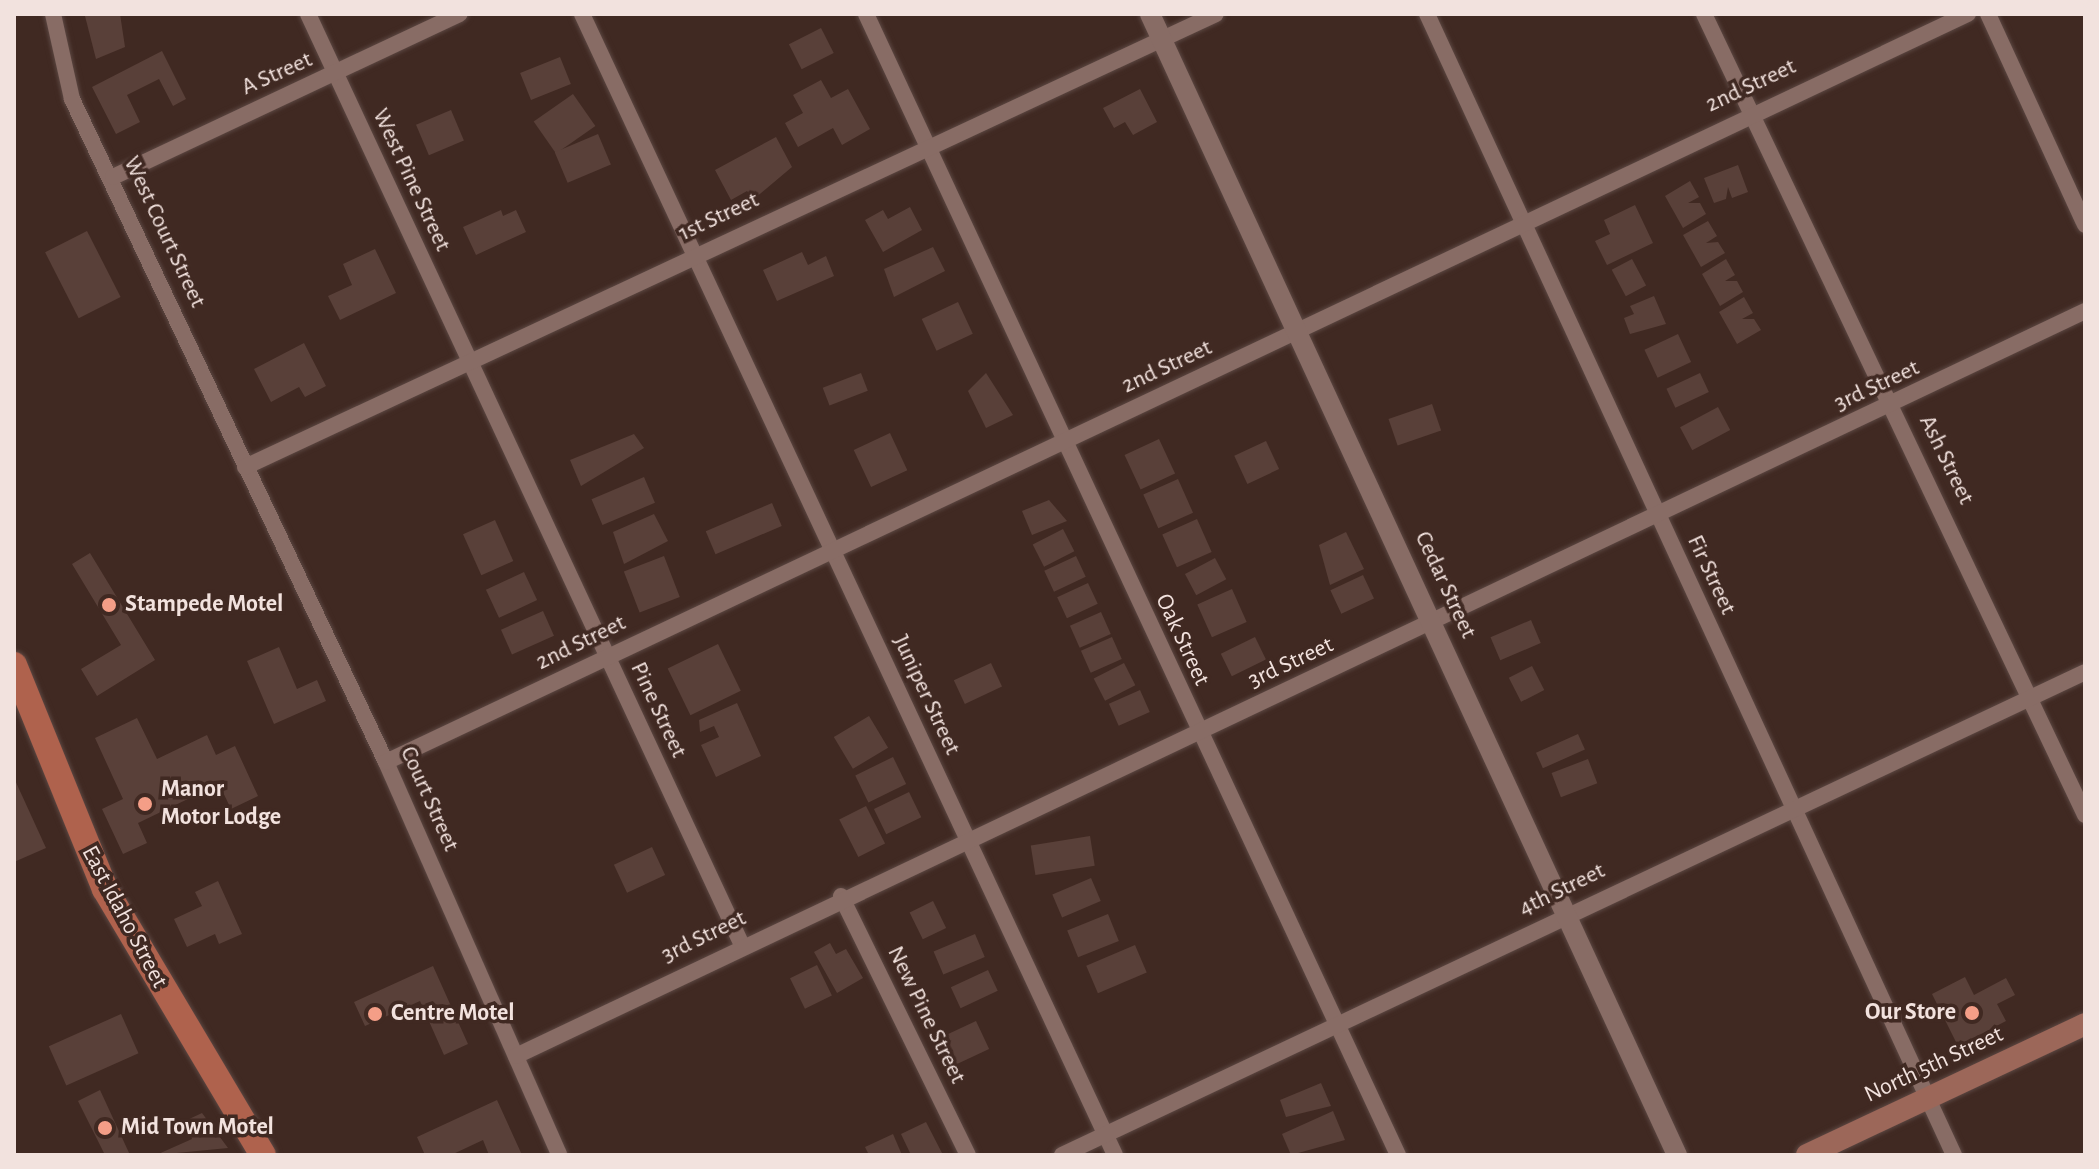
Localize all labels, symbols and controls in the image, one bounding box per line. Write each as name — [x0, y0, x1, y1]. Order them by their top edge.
street label: A Street — [237, 46, 317, 102]
street label: 2nd Street — [1701, 53, 1801, 119]
street label: West Pine Street — [365, 104, 457, 256]
street label: West Court Street — [116, 152, 212, 312]
street label: 1st Street — [674, 186, 764, 248]
street label: 2nd Street — [1117, 334, 1217, 400]
street label: 3rd Street — [1830, 354, 1924, 418]
street label: Ash Street — [1912, 411, 1980, 509]
street label: Cedar Street — [1408, 527, 1482, 643]
street label: Fir Street — [1680, 531, 1742, 619]
street label: Oak Street — [1148, 590, 1216, 690]
place label: Stampede Motel — [125, 591, 283, 619]
marker: Stampede Motel — [100, 596, 118, 614]
street label: 2nd Street — [531, 609, 631, 677]
street label: Juniper Street — [886, 631, 966, 759]
street label: 3rd Street — [1244, 631, 1338, 695]
street label: Pine Street — [623, 658, 693, 762]
street label: Court Street — [393, 742, 465, 856]
place label: Manor Motor Lodge — [161, 776, 281, 832]
marker: Manor Motor Lodge — [136, 795, 154, 813]
street label: East Idaho Street — [74, 841, 174, 993]
street label: 4th Street — [1514, 857, 1610, 923]
street label: 3rd Street — [657, 904, 751, 970]
street label: New Pine Street — [880, 942, 972, 1088]
place label: Our Store — [1865, 999, 1956, 1027]
place label: Centre Motel — [391, 1000, 515, 1028]
marker: Our Store — [1963, 1004, 1981, 1022]
marker: Centre Motel — [366, 1005, 384, 1023]
street label: North 5th Street — [1860, 1020, 2008, 1110]
place label: Mid Town Motel — [121, 1114, 274, 1142]
marker: Mid Town Motel — [96, 1119, 114, 1137]

